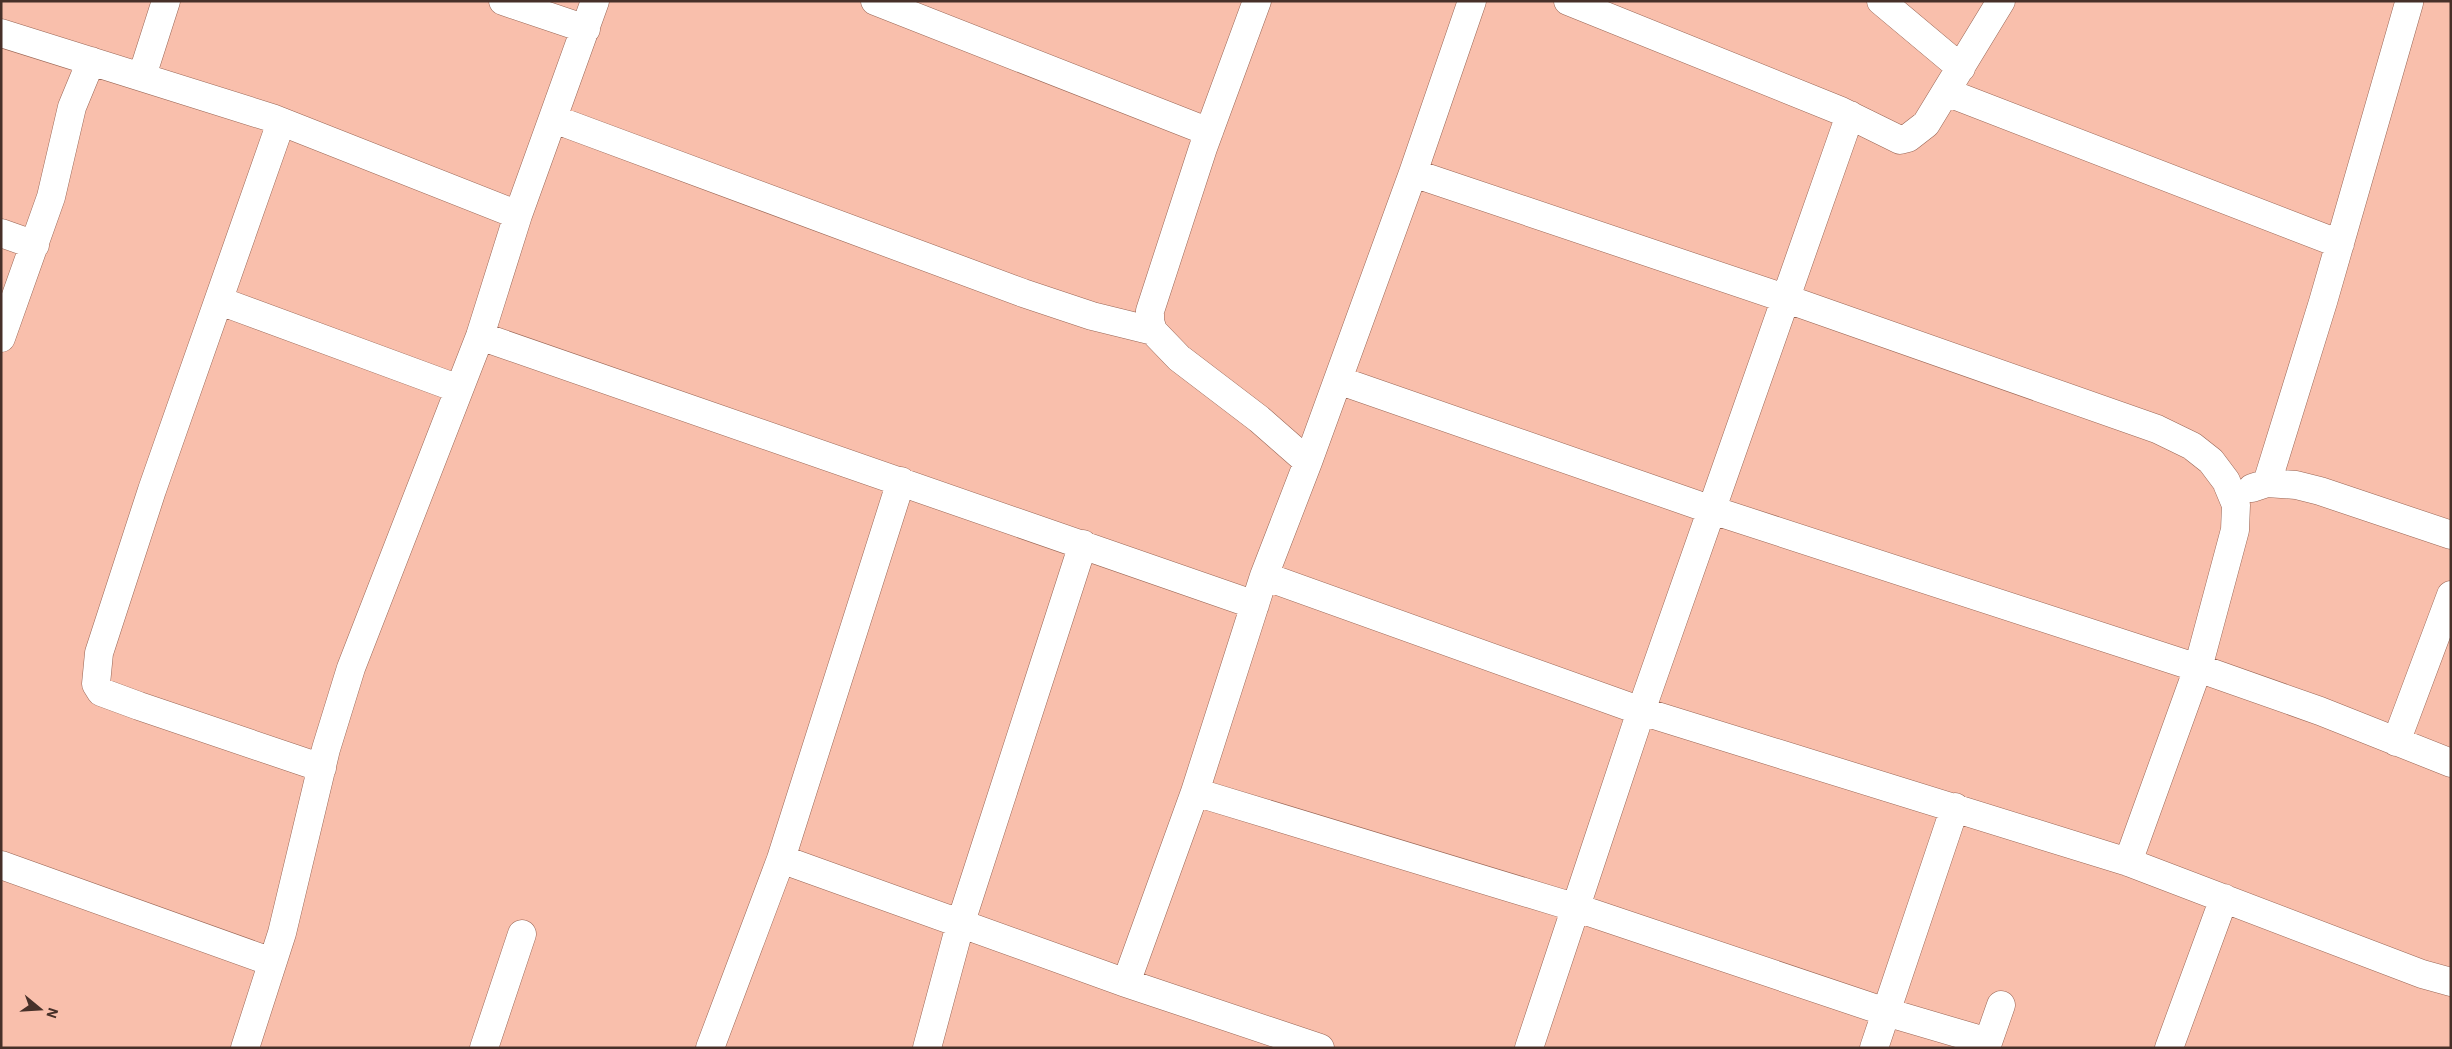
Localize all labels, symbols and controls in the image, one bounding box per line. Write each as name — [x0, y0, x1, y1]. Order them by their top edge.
north arrow — [15, 984, 65, 1034]
text: N — [42, 1005, 62, 1021]

